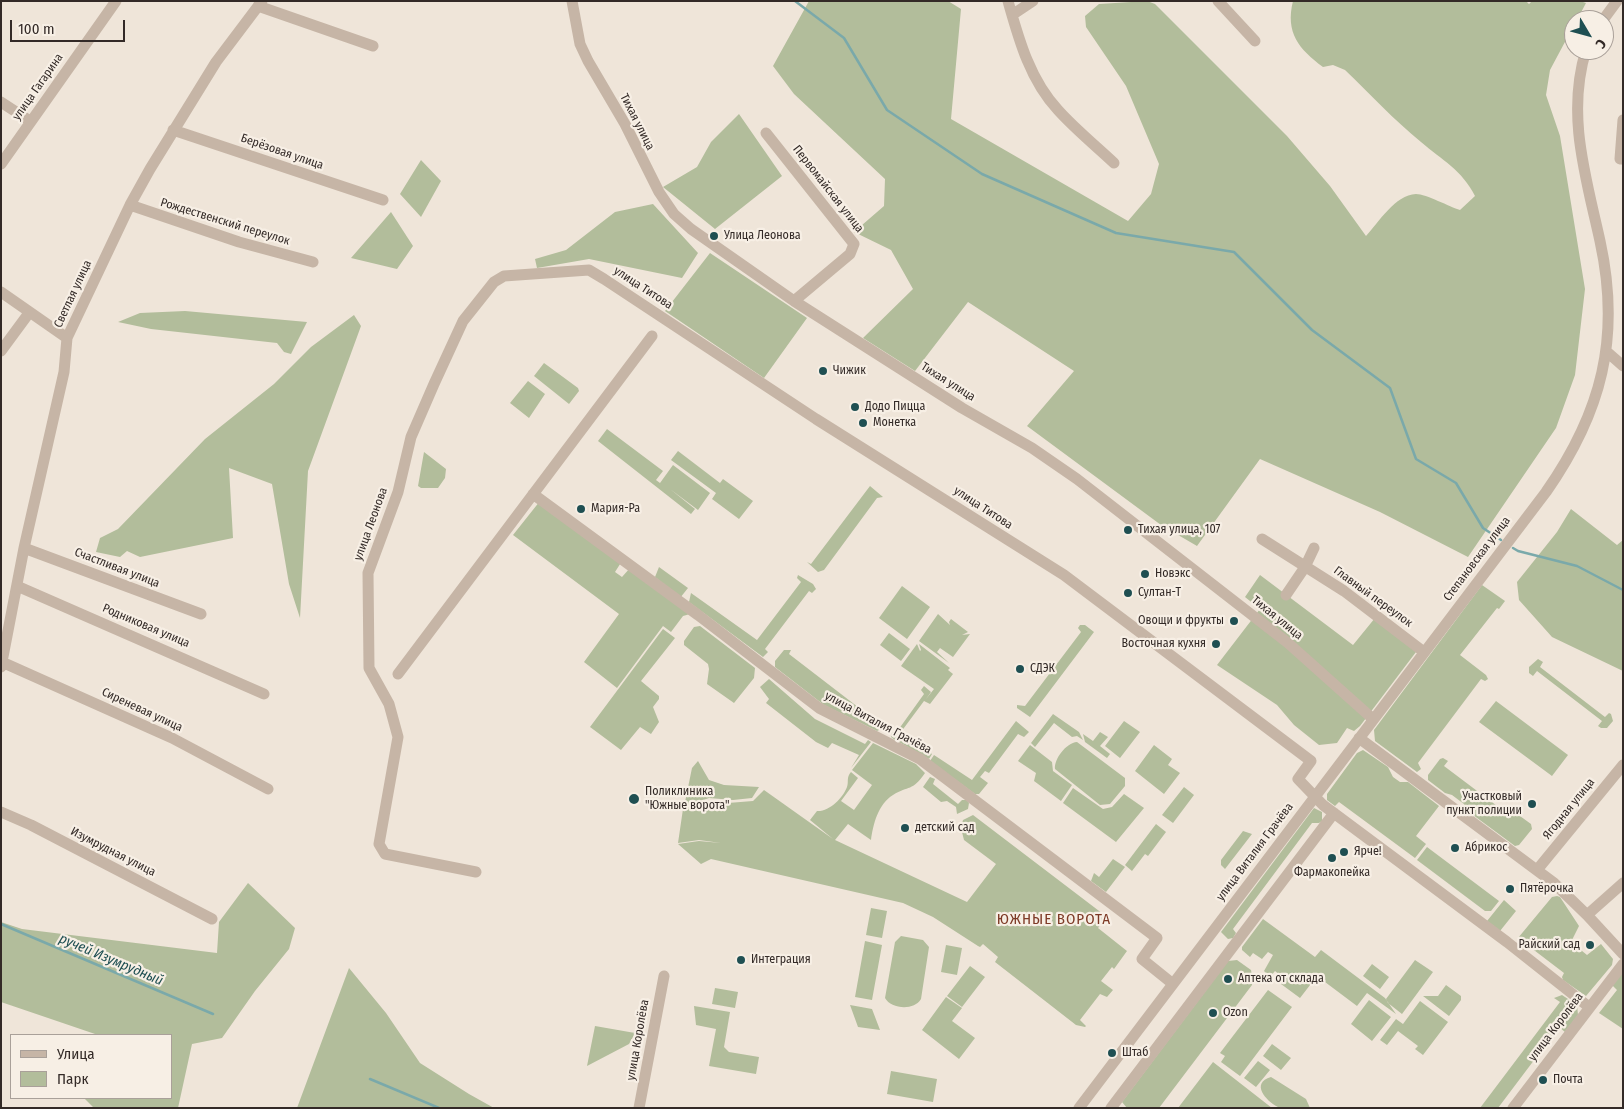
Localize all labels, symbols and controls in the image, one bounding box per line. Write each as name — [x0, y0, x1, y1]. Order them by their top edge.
scale bar — [12, 10, 128, 42]
north arrow — [1564, 10, 1614, 60]
text: 100 m — [18, 20, 55, 38]
text: С — [1592, 36, 1610, 52]
street label: улица Гагарина — [10, 51, 66, 123]
street label: Тихая улица — [617, 91, 657, 153]
street label: Берёзовая улица — [239, 131, 325, 173]
street label: Первомайская улица — [789, 143, 867, 235]
street label: Рождественский переулок — [159, 195, 291, 249]
place label: Улица Леонова — [724, 229, 801, 243]
marker: Улица Леонова — [708, 230, 720, 242]
street label: Светлая улица — [51, 258, 95, 330]
street label: улица Титова — [611, 264, 675, 312]
street label: Тихая улица — [918, 360, 978, 404]
place label: Чижик — [833, 364, 866, 378]
marker: Чижик — [817, 365, 829, 377]
place label: Додо Пицца — [865, 400, 925, 414]
marker: Додо Пицца — [849, 401, 861, 413]
place label: Монетка — [873, 416, 916, 430]
marker: Монетка — [857, 417, 869, 429]
street label: улица Титова — [951, 484, 1015, 532]
street label: улица Леонова — [351, 486, 391, 562]
place label: Мария-Ра — [591, 502, 640, 516]
marker: Мария-Ра — [575, 503, 587, 515]
street label: Степановская улица — [1440, 514, 1514, 604]
place label: Тихая улица, 107 — [1138, 523, 1220, 537]
marker: Тихая улица, 107 — [1122, 524, 1134, 536]
street label: Счастливая улица — [72, 545, 162, 591]
street label: Главный переулок — [1331, 564, 1415, 630]
place label: Новэкс — [1155, 567, 1190, 581]
marker: Новэкс — [1139, 568, 1151, 580]
place label: Султан-Т — [1138, 586, 1181, 600]
marker: Султан-Т — [1122, 587, 1134, 599]
street label: Тихая улица — [1249, 593, 1305, 643]
street label: Родниковая улица — [100, 601, 192, 651]
place label: Овощи и фрукты — [1138, 614, 1224, 628]
marker: Овощи и фрукты — [1228, 615, 1240, 627]
place label: Восточная кухня — [1122, 637, 1206, 651]
marker: Восточная кухня — [1210, 638, 1222, 650]
place label: СДЭК — [1030, 662, 1055, 676]
marker: СДЭК — [1014, 663, 1026, 675]
street label: Сиреневая улица — [99, 685, 185, 735]
street label: улица Виталия Грачёва — [822, 689, 934, 757]
street label: Ягодная улица — [1540, 776, 1598, 842]
place label: Поликлиника "Южные ворота" — [645, 785, 729, 813]
place label: Участковый пункт полиции — [1446, 790, 1522, 818]
marker: Поликлиника "Южные ворота" — [627, 792, 641, 806]
marker: Участковый пункт полиции — [1526, 798, 1538, 810]
street label: улица Виталия Грачёва — [1213, 800, 1297, 904]
place label: детский сад — [915, 821, 975, 835]
marker: детский сад — [899, 822, 911, 834]
street label: Изумрудная улица — [68, 824, 158, 880]
place label: Абрикос — [1465, 841, 1507, 855]
marker: Абрикос — [1449, 842, 1461, 854]
place label: Ярче! — [1354, 845, 1382, 859]
marker: Ярче! — [1338, 846, 1350, 858]
marker: Фармакопейка — [1326, 852, 1338, 864]
place label: Фармакопейка — [1294, 866, 1370, 880]
place label: Пятёрочка — [1520, 882, 1574, 896]
marker: Пятёрочка — [1504, 883, 1516, 895]
district label: ЮЖНЫЕ ВОРОТА — [995, 911, 1113, 929]
water label: ручей Изумрудный — [57, 931, 165, 989]
place label: Райский сад — [1519, 938, 1580, 952]
marker: Райский сад — [1584, 939, 1596, 951]
place label: Интеграция — [751, 953, 811, 967]
marker: Интеграция — [735, 954, 747, 966]
place label: Аптека от склада — [1238, 972, 1324, 986]
marker: Аптека от склада — [1222, 973, 1234, 985]
street label: улица Королёва — [1526, 990, 1586, 1064]
street label: улица Королёва — [624, 998, 652, 1082]
place label: Ozon — [1223, 1006, 1248, 1020]
marker: Ozon — [1207, 1007, 1219, 1019]
legend — [10, 1034, 172, 1099]
text: Улица — [57, 1045, 95, 1063]
place label: Штаб — [1122, 1046, 1148, 1060]
marker: Штаб — [1106, 1047, 1118, 1059]
text: Парк — [57, 1070, 88, 1088]
place label: Почта — [1553, 1073, 1583, 1087]
marker: Почта — [1537, 1074, 1549, 1086]

